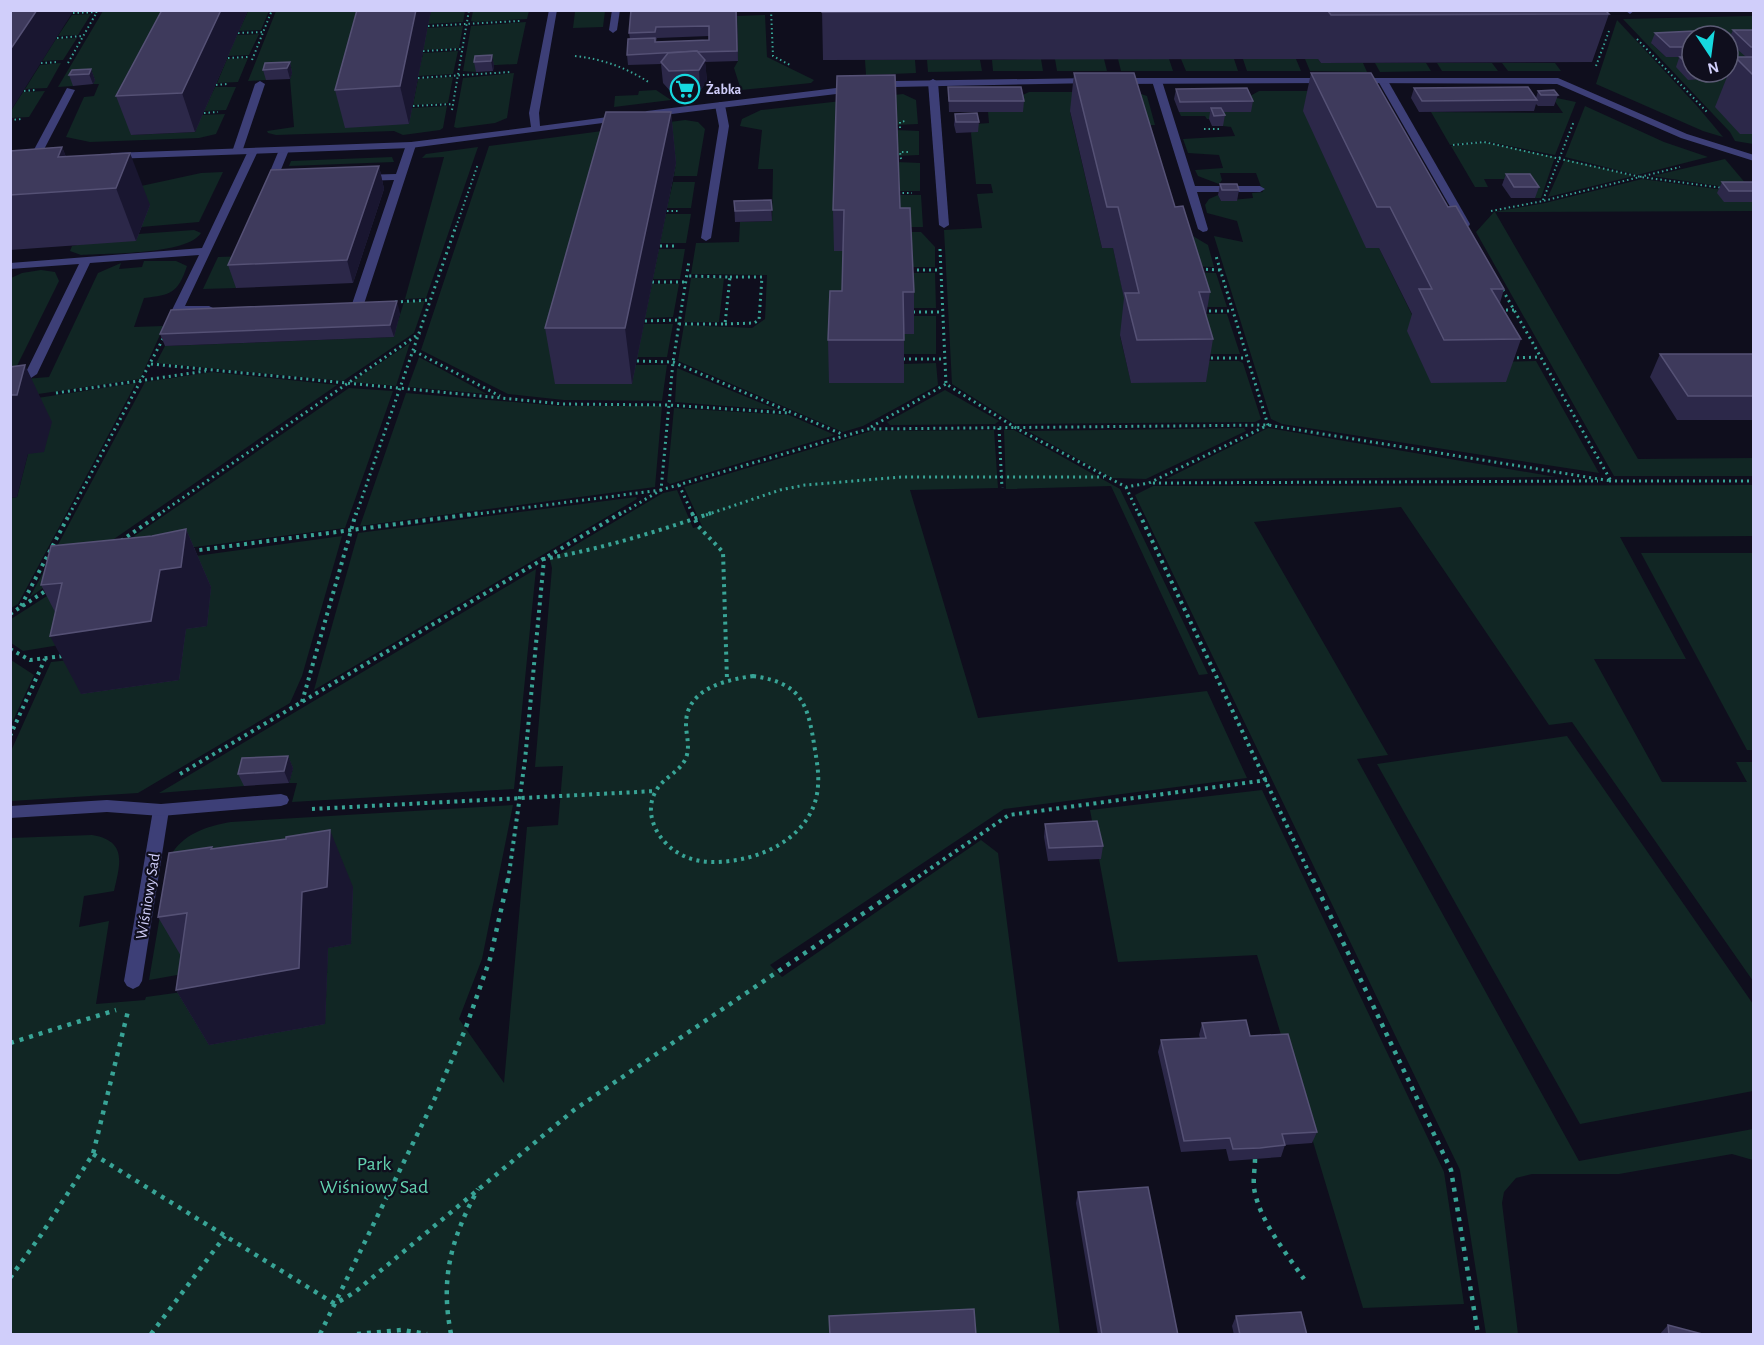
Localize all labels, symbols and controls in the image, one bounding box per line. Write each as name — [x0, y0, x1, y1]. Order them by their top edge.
north arrow — [1680, 24, 1740, 84]
text: N — [1706, 59, 1720, 77]
supermarket icon: Żabka — [669, 73, 701, 105]
place label: Żabka — [706, 81, 741, 97]
street label: Wiśniowy Sad — [133, 852, 164, 941]
park label: Park Wiśniowy Sad — [320, 1154, 428, 1197]

